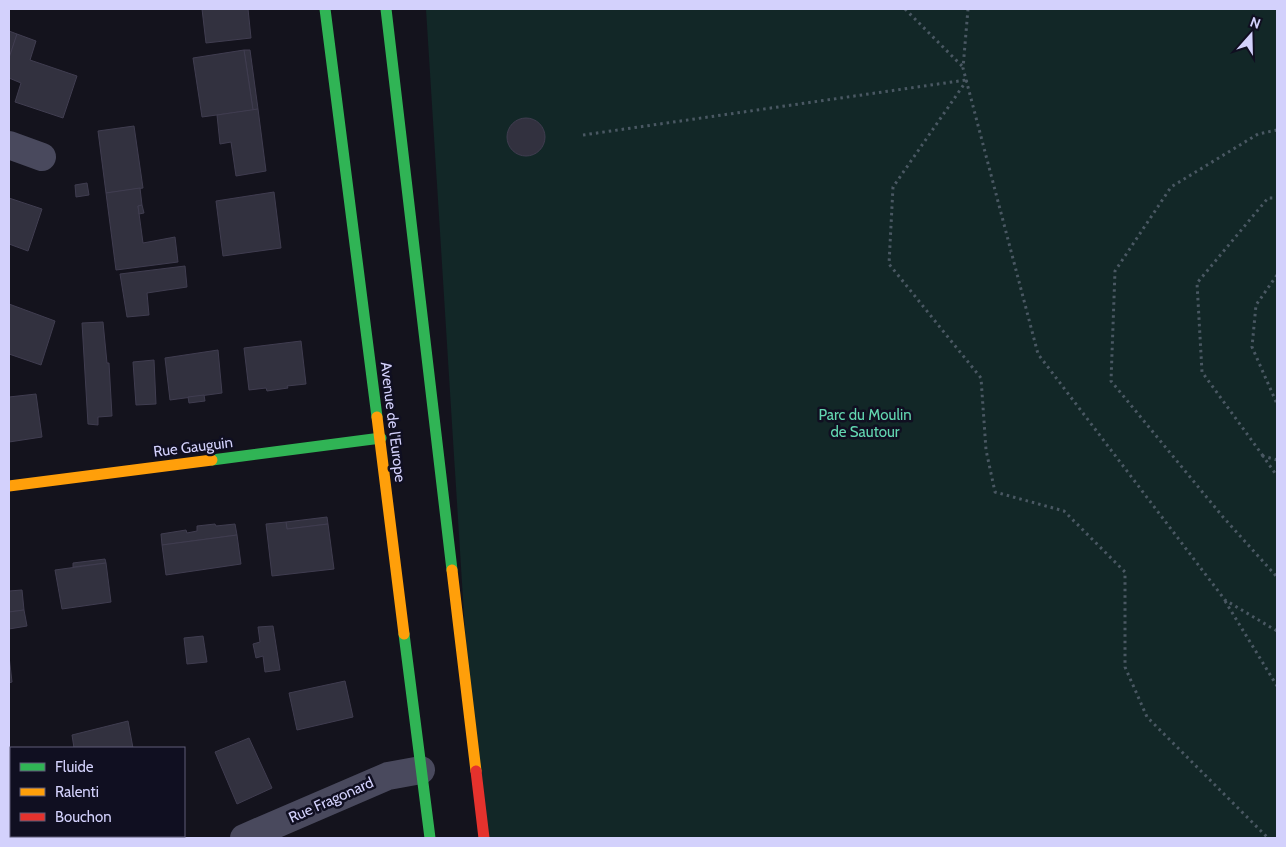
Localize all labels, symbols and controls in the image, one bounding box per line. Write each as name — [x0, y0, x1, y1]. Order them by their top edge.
north arrow — [1226, 10, 1276, 60]
text: N — [1248, 13, 1263, 33]
street label: Avenue de l'Europe — [377, 361, 409, 483]
park label: Parc du Moulin de Sautour — [818, 406, 912, 441]
street label: Rue Gauguin — [152, 433, 234, 461]
legend — [10, 747, 185, 837]
text: Fluide — [55, 758, 94, 776]
street label: Rue Fragonard — [286, 773, 376, 827]
text: Ralenti — [55, 783, 99, 801]
text: Bouchon — [55, 808, 112, 826]

